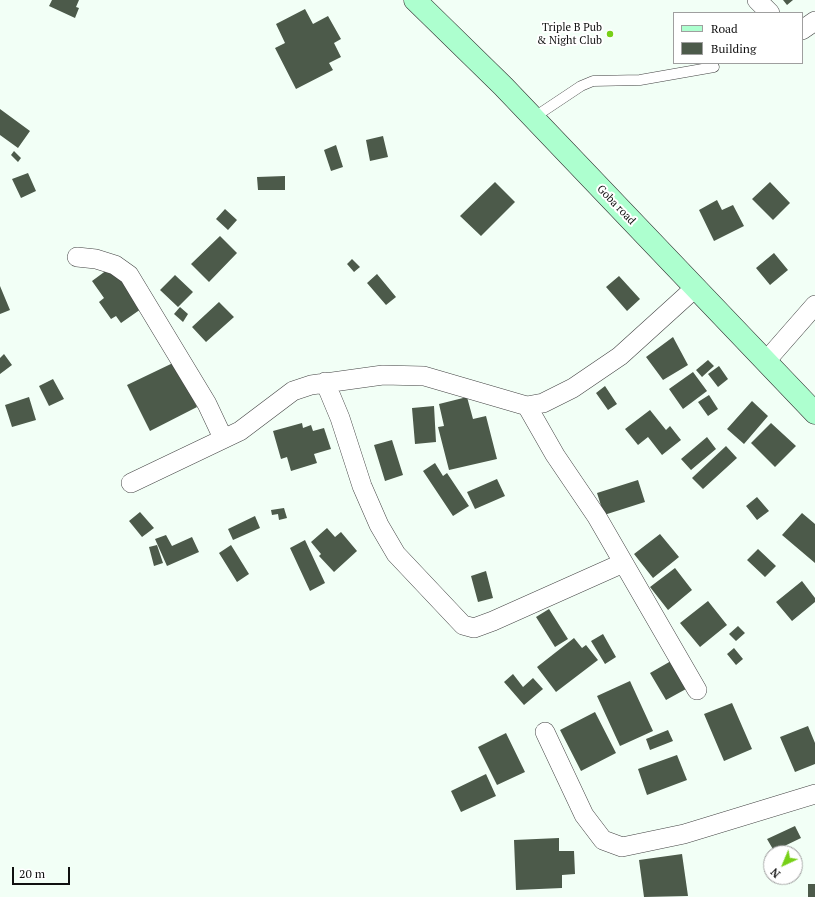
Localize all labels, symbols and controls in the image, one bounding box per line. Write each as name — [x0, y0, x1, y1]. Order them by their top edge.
legend — [673, 12, 803, 64]
place label: Triple B Pub & Night Club — [537, 21, 602, 47]
text: Road — [711, 21, 738, 36]
marker: Triple B Pub & Night Club — [605, 29, 615, 39]
text: Building — [711, 41, 756, 56]
street label: Goba road — [594, 182, 638, 228]
north arrow — [763, 845, 803, 885]
scale bar — [14, 859, 72, 885]
text: N — [767, 865, 783, 881]
text: 20 m — [19, 866, 45, 881]

